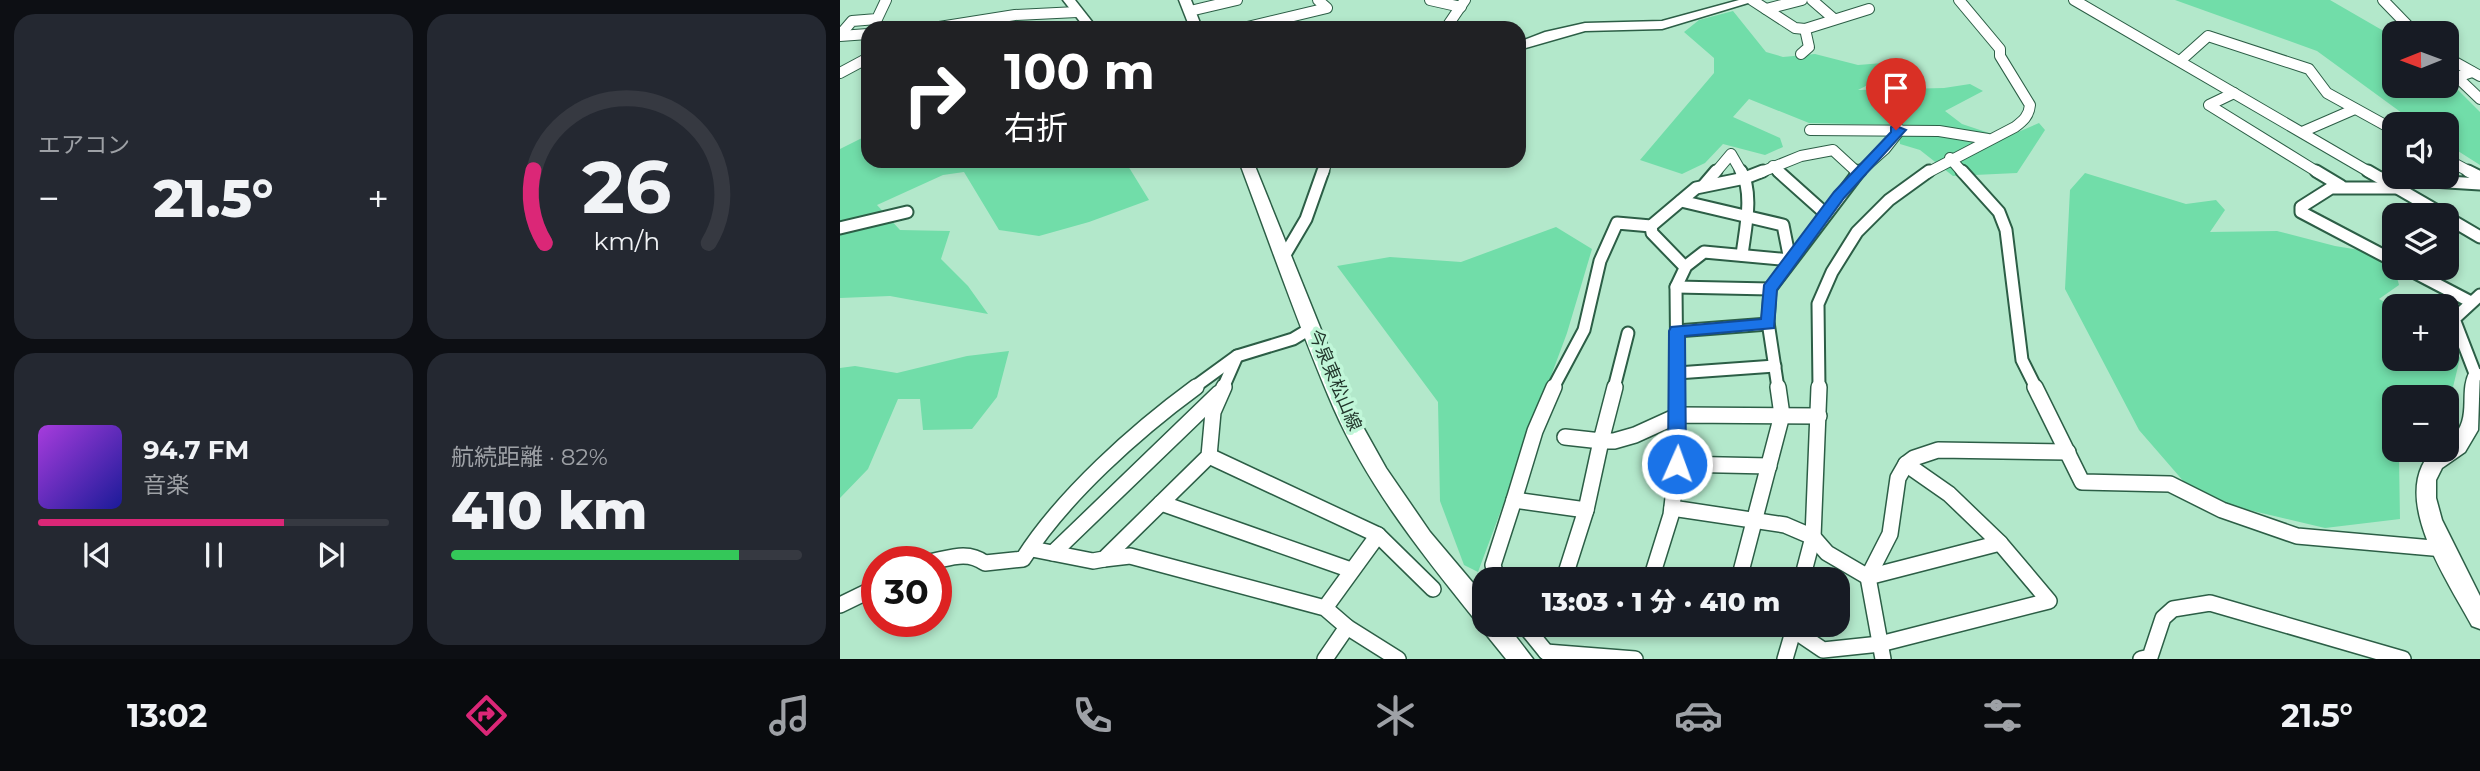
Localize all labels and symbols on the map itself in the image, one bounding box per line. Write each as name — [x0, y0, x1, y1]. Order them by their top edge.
north arrow — [2382, 21, 2459, 98]
pin — [1866, 58, 1926, 130]
street label: 今泉東松山線 — [1304, 326, 1366, 434]
position arrow — [1640, 427, 1714, 501]
speed limit sign: 30 — [861, 546, 952, 637]

